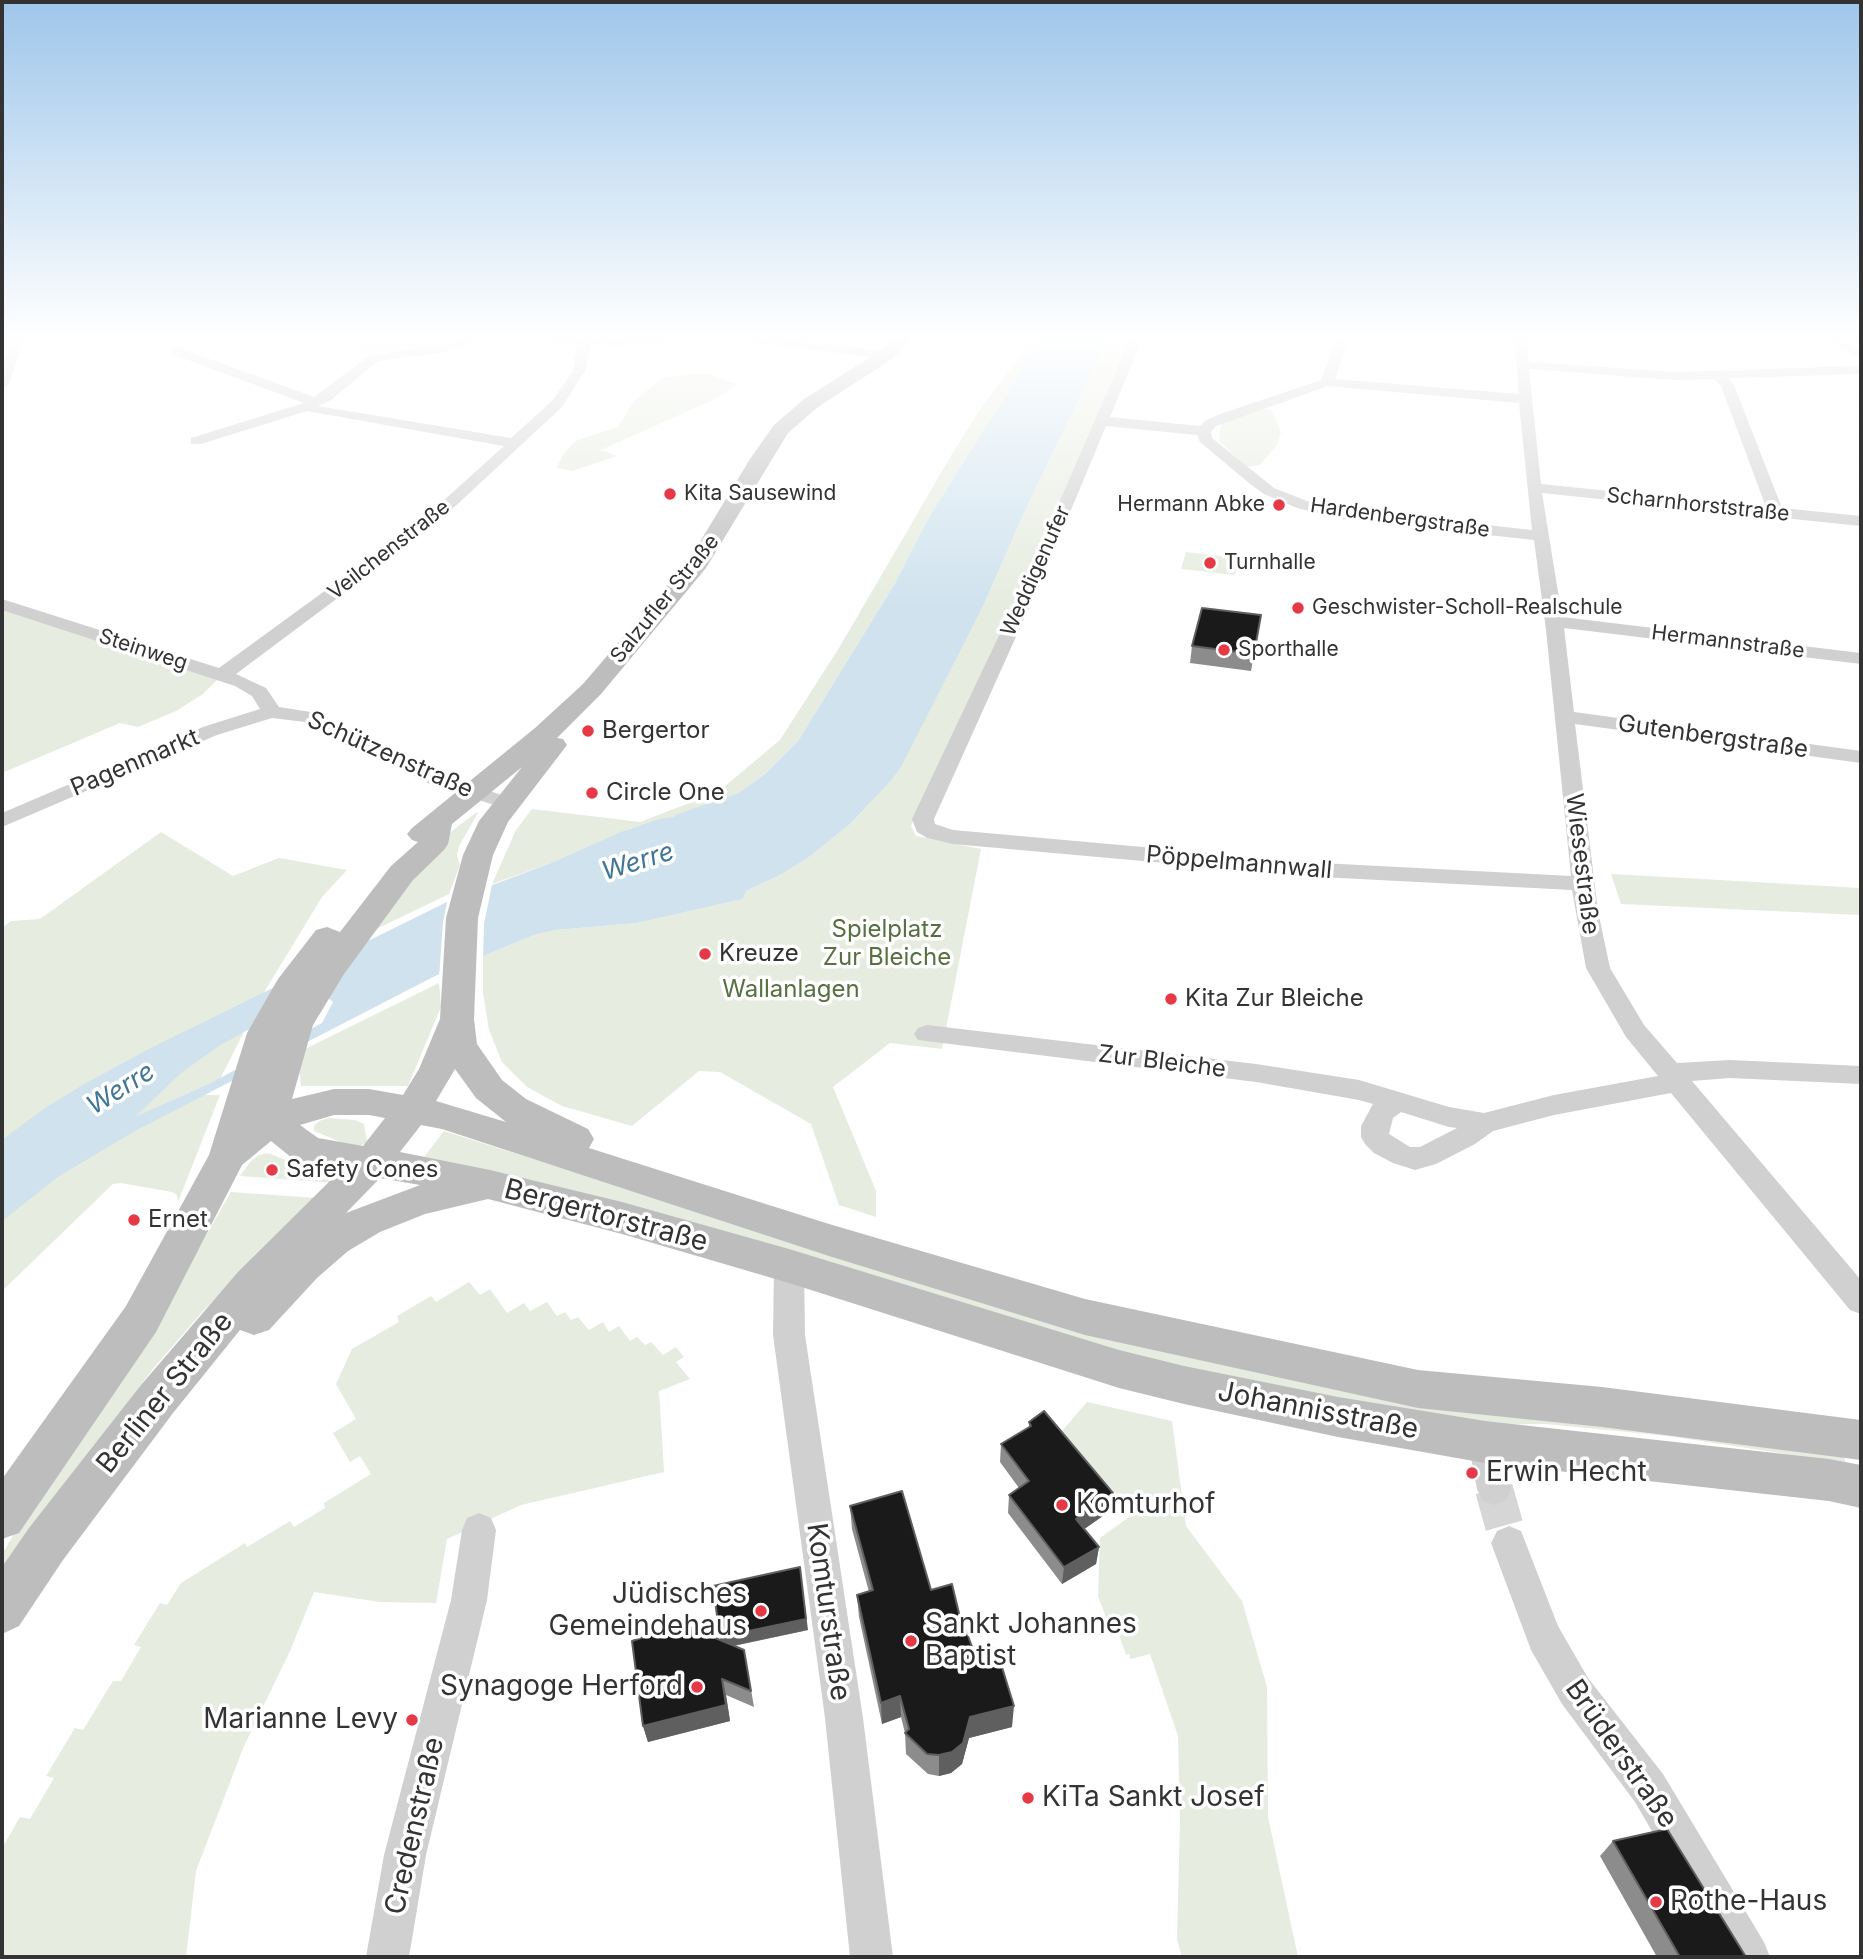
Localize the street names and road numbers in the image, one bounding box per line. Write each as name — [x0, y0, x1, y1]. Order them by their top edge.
street label: Scharnhorststraße — [1605, 483, 1791, 527]
street label: Hardenbergstraße — [1309, 493, 1491, 543]
street label: Veilchenstraße — [323, 495, 455, 605]
street label: Weddigenufer — [996, 502, 1076, 640]
street label: Salzufler Straße — [605, 529, 725, 669]
street label: Hermannstraße — [1650, 620, 1806, 664]
street label: Steinweg — [95, 624, 191, 676]
street label: Schützenstraße — [303, 706, 477, 804]
street label: Gutenbergstraße — [1616, 709, 1810, 765]
street label: Pagenmarkt — [66, 723, 204, 803]
street label: Wiesestraße — [1559, 792, 1605, 936]
street label: Pöppelmannwall — [1145, 841, 1333, 885]
street label: Zur Bleiche — [1097, 1040, 1227, 1084]
street label: Bergertorstraße — [501, 1173, 711, 1259]
street label: Berliner Straße — [90, 1306, 240, 1480]
street label: Johannisstraße — [1215, 1375, 1421, 1447]
street label: Komturstraße — [799, 1521, 857, 1703]
street label: Brüderstraße — [1558, 1673, 1684, 1835]
street label: Credenstraße — [378, 1734, 452, 1918]

